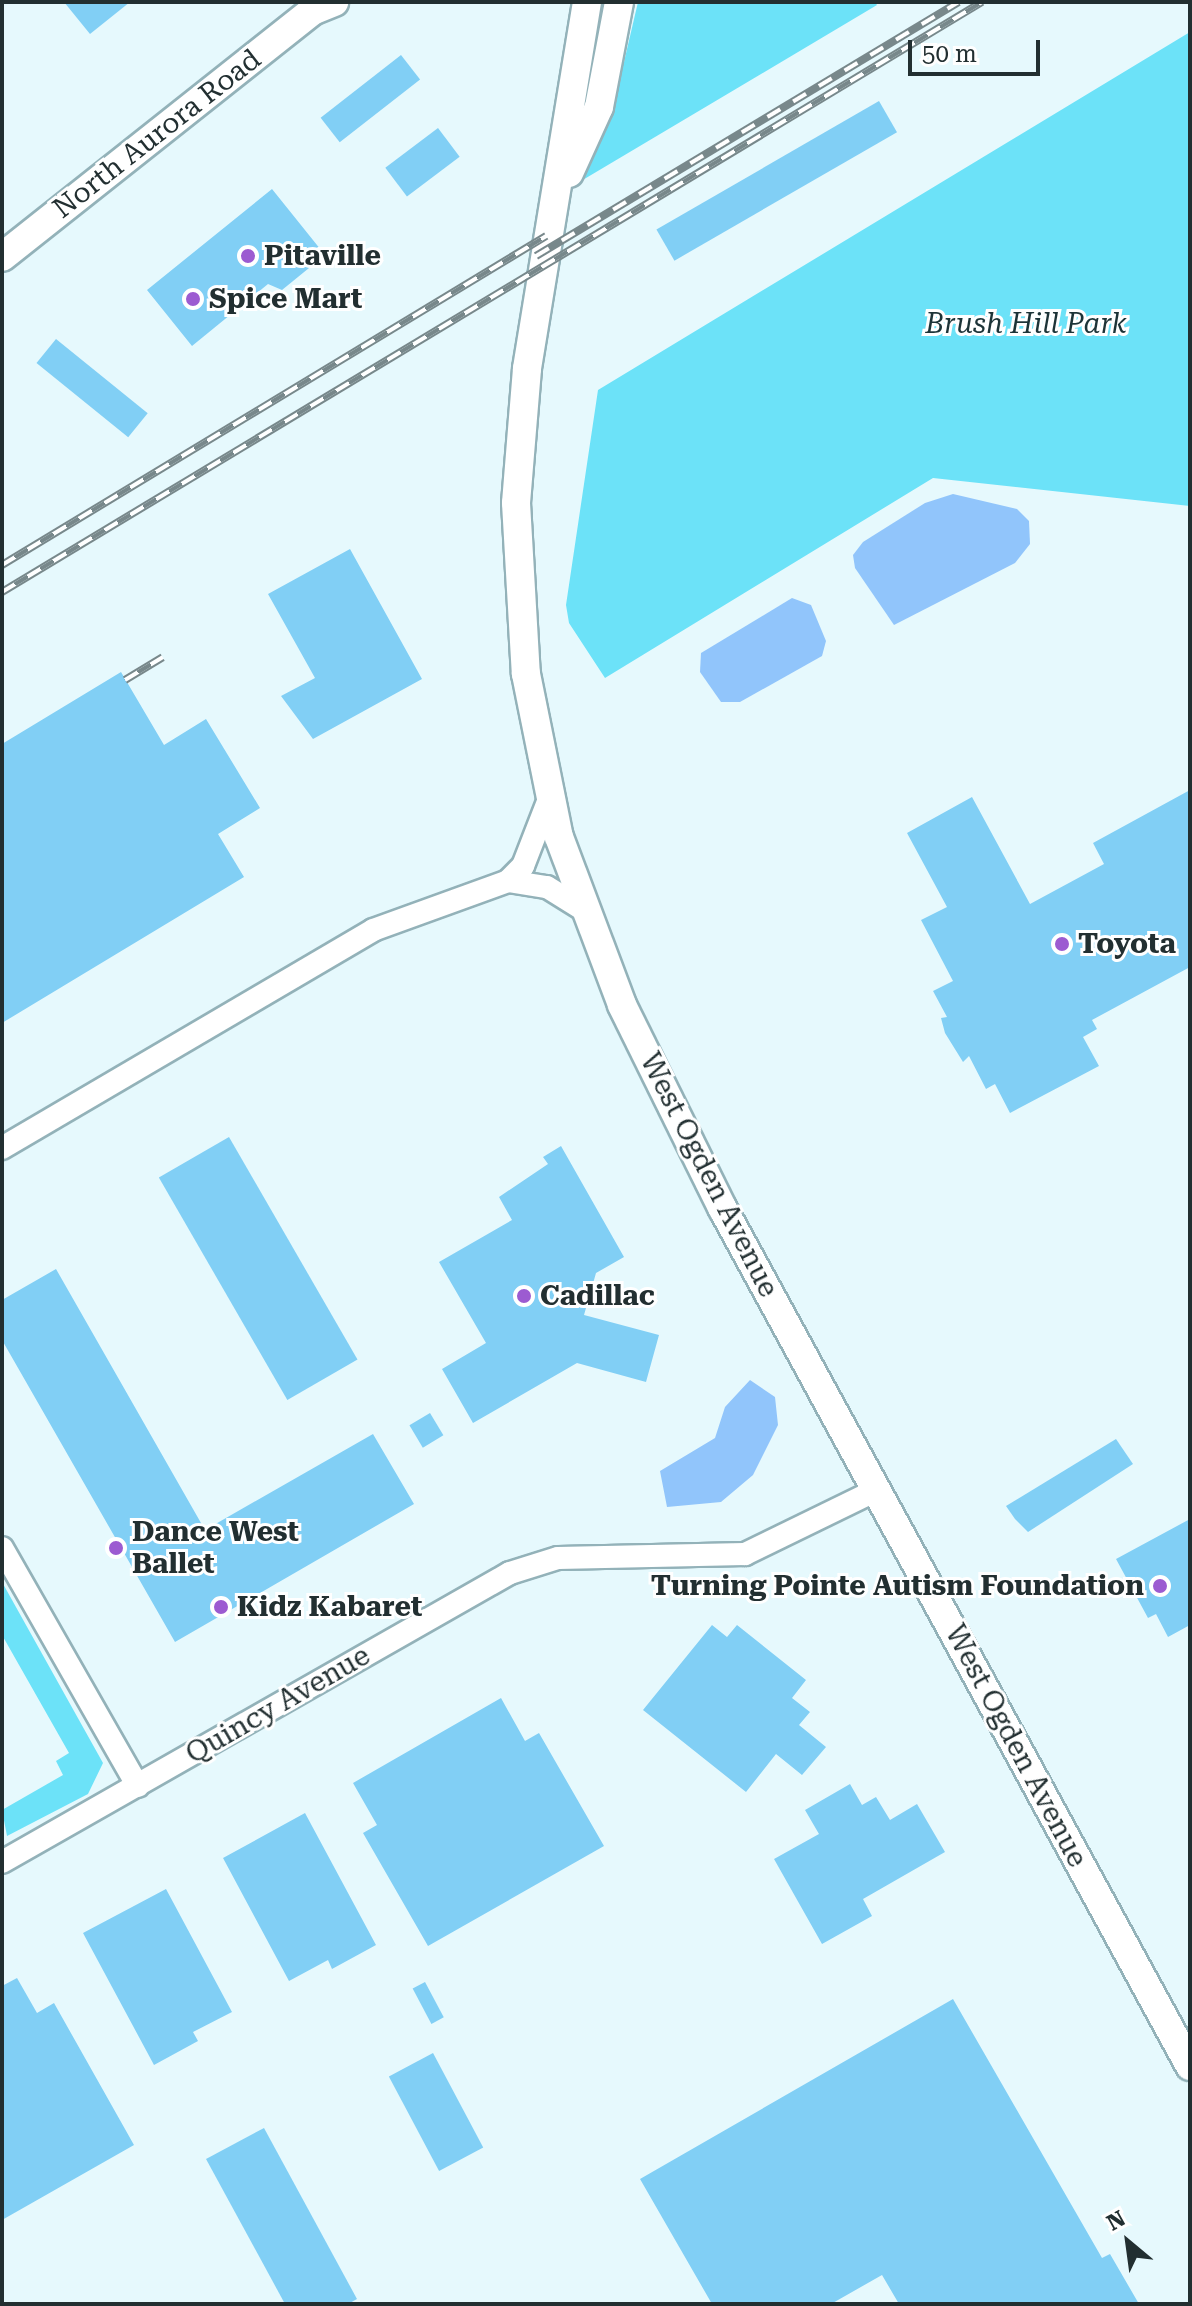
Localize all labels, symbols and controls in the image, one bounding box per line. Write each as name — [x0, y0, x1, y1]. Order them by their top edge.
scale bar — [912, 24, 1044, 74]
text: 50 m — [922, 40, 977, 68]
street label: North Aurora Road — [46, 42, 268, 226]
place label: Pitaville — [264, 239, 381, 273]
marker: Pitaville — [239, 247, 257, 265]
place label: Spice Mart — [209, 282, 362, 316]
marker: Spice Mart — [184, 290, 202, 308]
park label: Brush Hill Park — [925, 307, 1127, 341]
place label: Toyota — [1078, 927, 1176, 961]
marker: Toyota — [1053, 935, 1071, 953]
street label: West Ogden Avenue — [633, 1047, 785, 1303]
place label: Cadillac — [540, 1279, 655, 1313]
marker: Cadillac — [515, 1287, 533, 1305]
place label: Dance West Ballet — [132, 1515, 299, 1581]
marker: Dance West Ballet — [107, 1539, 125, 1557]
place label: Turning Pointe Autism Foundation — [651, 1569, 1144, 1603]
marker: Turning Pointe Autism Foundation — [1151, 1577, 1169, 1595]
place label: Kidz Kabaret — [237, 1590, 422, 1624]
marker: Kidz Kabaret — [212, 1598, 230, 1616]
street label: West Ogden Avenue — [938, 1619, 1094, 1873]
street label: Quincy Avenue — [180, 1639, 376, 1771]
north arrow — [1088, 2202, 1168, 2282]
text: N — [1103, 2206, 1130, 2236]

